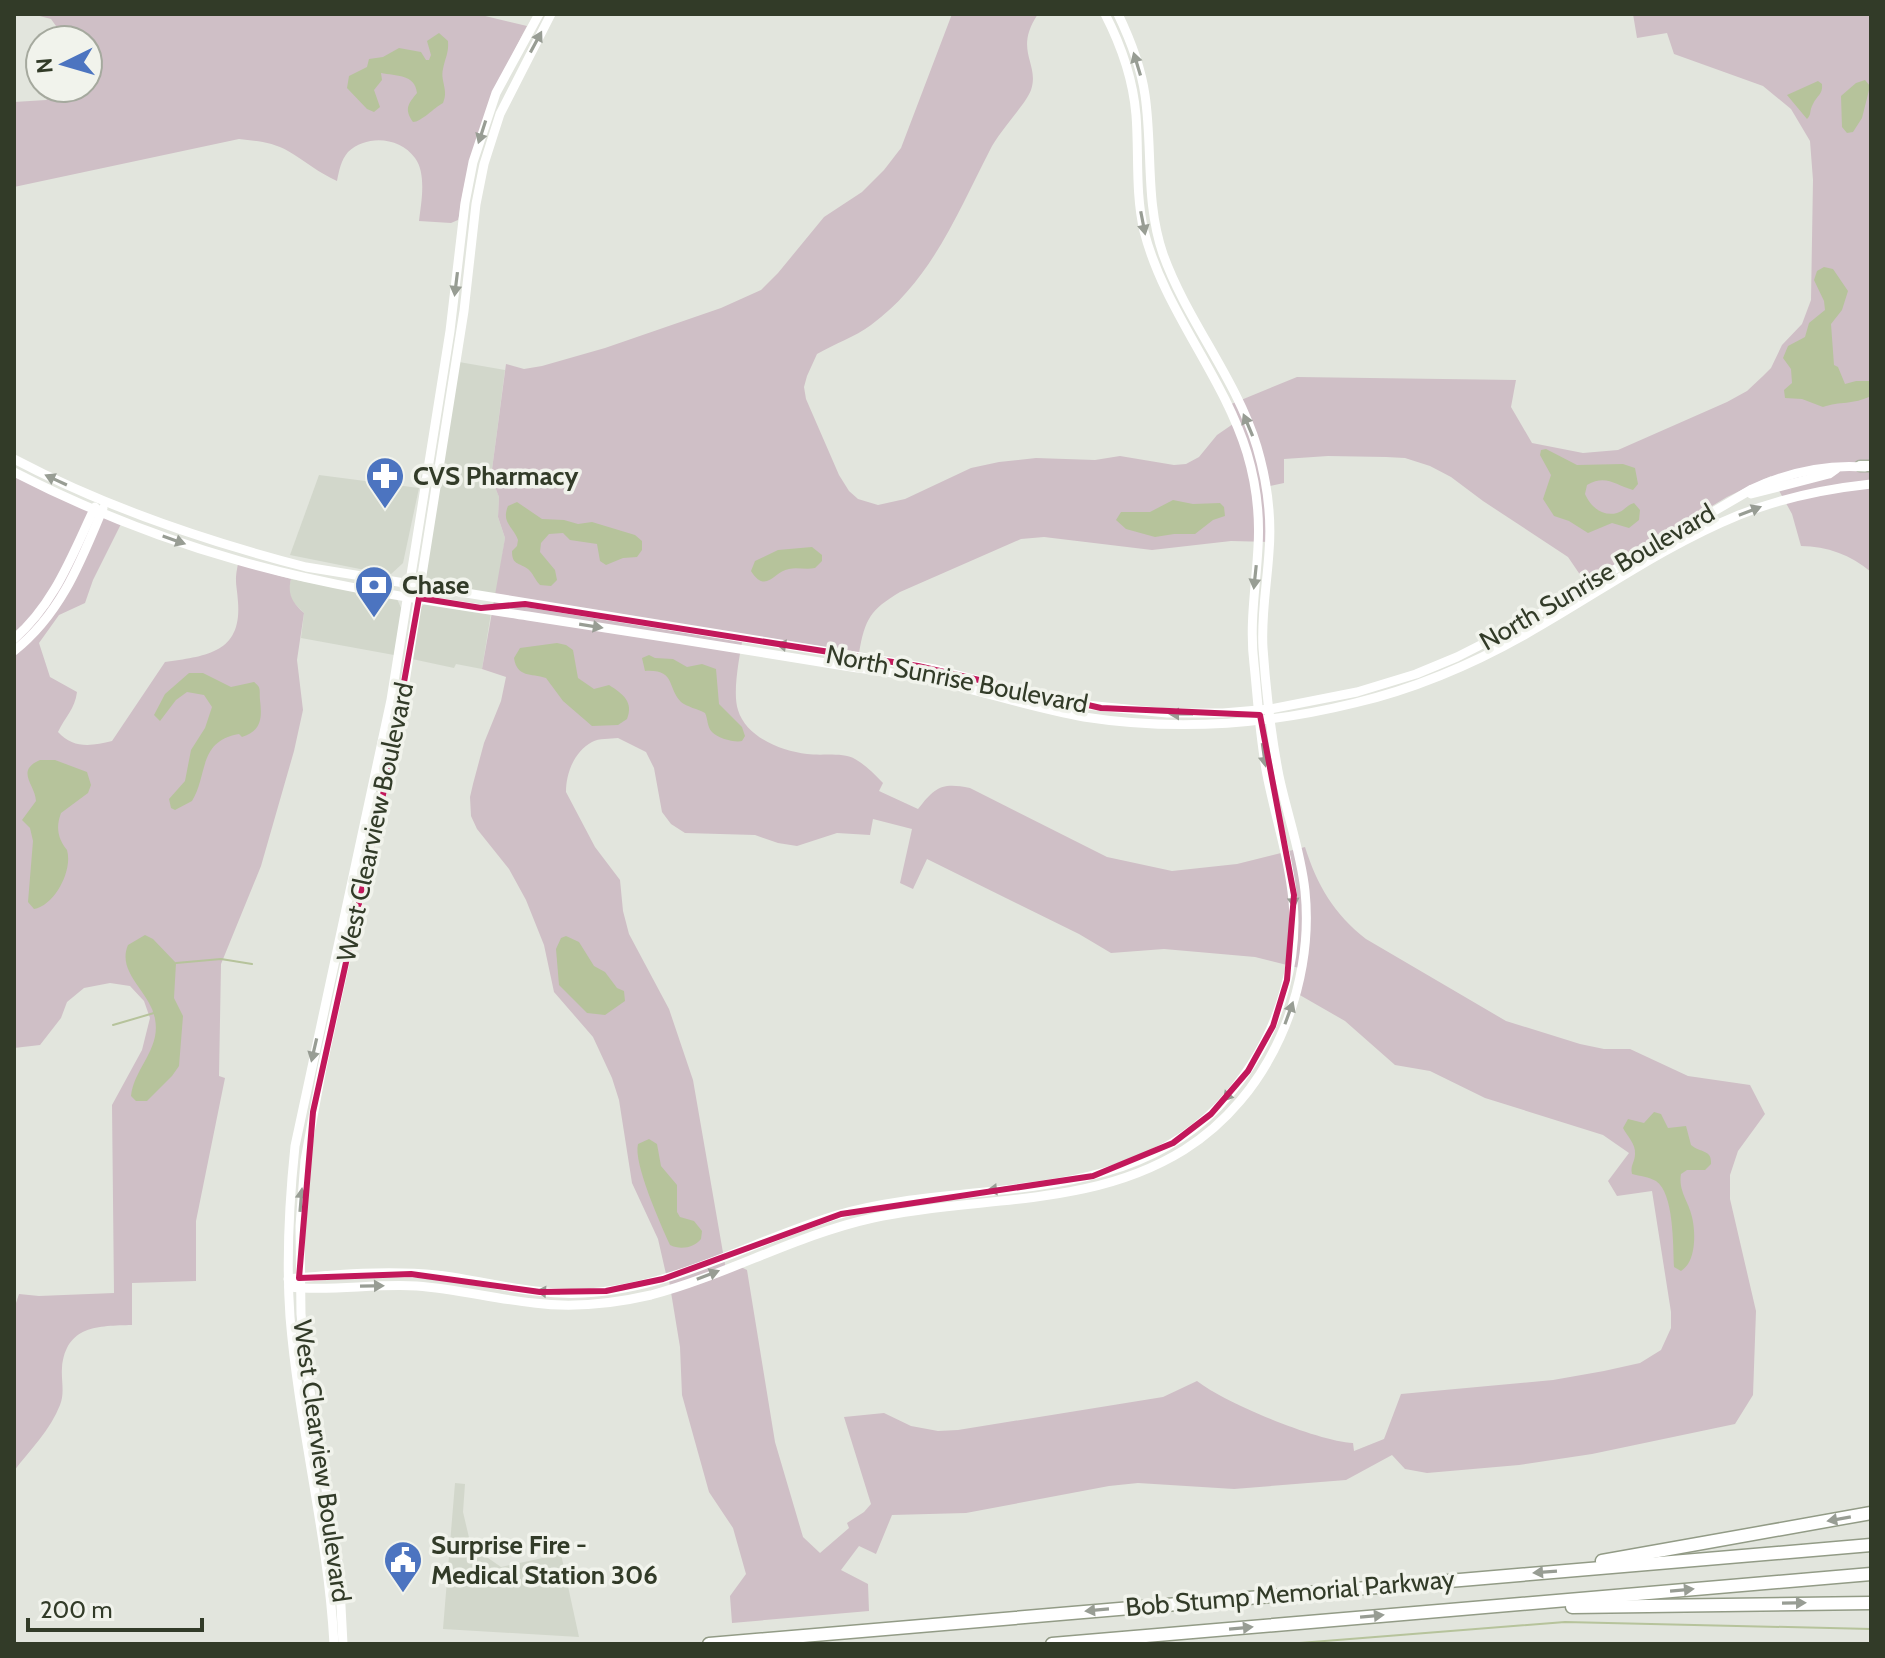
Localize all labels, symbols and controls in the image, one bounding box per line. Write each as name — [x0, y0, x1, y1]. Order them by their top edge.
north arrow — [24, 24, 104, 104]
one-way arrow — [529, 31, 543, 53]
one-way arrow — [1131, 52, 1143, 76]
text: N — [30, 57, 59, 75]
one-way arrow — [475, 120, 487, 144]
one-way arrow — [1137, 210, 1150, 235]
one-way arrow — [450, 272, 463, 297]
one-way arrow — [1242, 413, 1255, 437]
pharmacy icon: CVS Pharmacy — [364, 455, 406, 510]
place label: CVS Pharmacy — [413, 460, 578, 492]
one-way arrow — [44, 473, 67, 487]
street label: North Sunrise Boulevard — [1474, 497, 1720, 657]
one-way arrow — [1738, 504, 1762, 517]
one-way arrow — [162, 535, 186, 547]
bank icon: Chase — [353, 564, 395, 619]
one-way arrow — [1249, 565, 1262, 590]
place label: Chase — [402, 569, 470, 601]
one-way arrow — [579, 620, 604, 633]
street label: North Sunrise Boulevard — [823, 638, 1091, 720]
one-way arrow — [775, 639, 800, 652]
street label: West Clearview Boulevard — [330, 679, 420, 965]
one-way arrow — [1168, 708, 1193, 720]
one-way arrow — [1258, 743, 1271, 768]
one-way arrow — [1287, 884, 1300, 909]
one-way arrow — [1283, 1001, 1296, 1025]
one-way arrow — [308, 1038, 320, 1063]
one-way arrow — [1223, 1081, 1240, 1101]
one-way arrow — [986, 1183, 1011, 1196]
one-way arrow — [295, 1187, 308, 1212]
one-way arrow — [696, 1268, 720, 1281]
one-way arrow — [360, 1280, 385, 1292]
one-way arrow — [535, 1286, 560, 1299]
street label: West Clearview Boulevard — [286, 1318, 358, 1604]
one-way arrow — [1826, 1514, 1851, 1526]
place label: Surprise Fire - Medical Station 306 — [431, 1529, 658, 1591]
public building icon: Surprise Fire - Medical Station 306 — [382, 1539, 424, 1594]
street label: Bob Stump Memorial Parkway — [1124, 1563, 1456, 1623]
one-way arrow — [1532, 1566, 1557, 1579]
scale bar — [28, 1582, 202, 1632]
one-way arrow — [1670, 1583, 1695, 1596]
text: 200 m — [40, 1595, 113, 1624]
one-way arrow — [1782, 1596, 1807, 1609]
one-way arrow — [1084, 1603, 1109, 1616]
one-way arrow — [1360, 1609, 1385, 1622]
one-way arrow — [1229, 1621, 1254, 1634]

